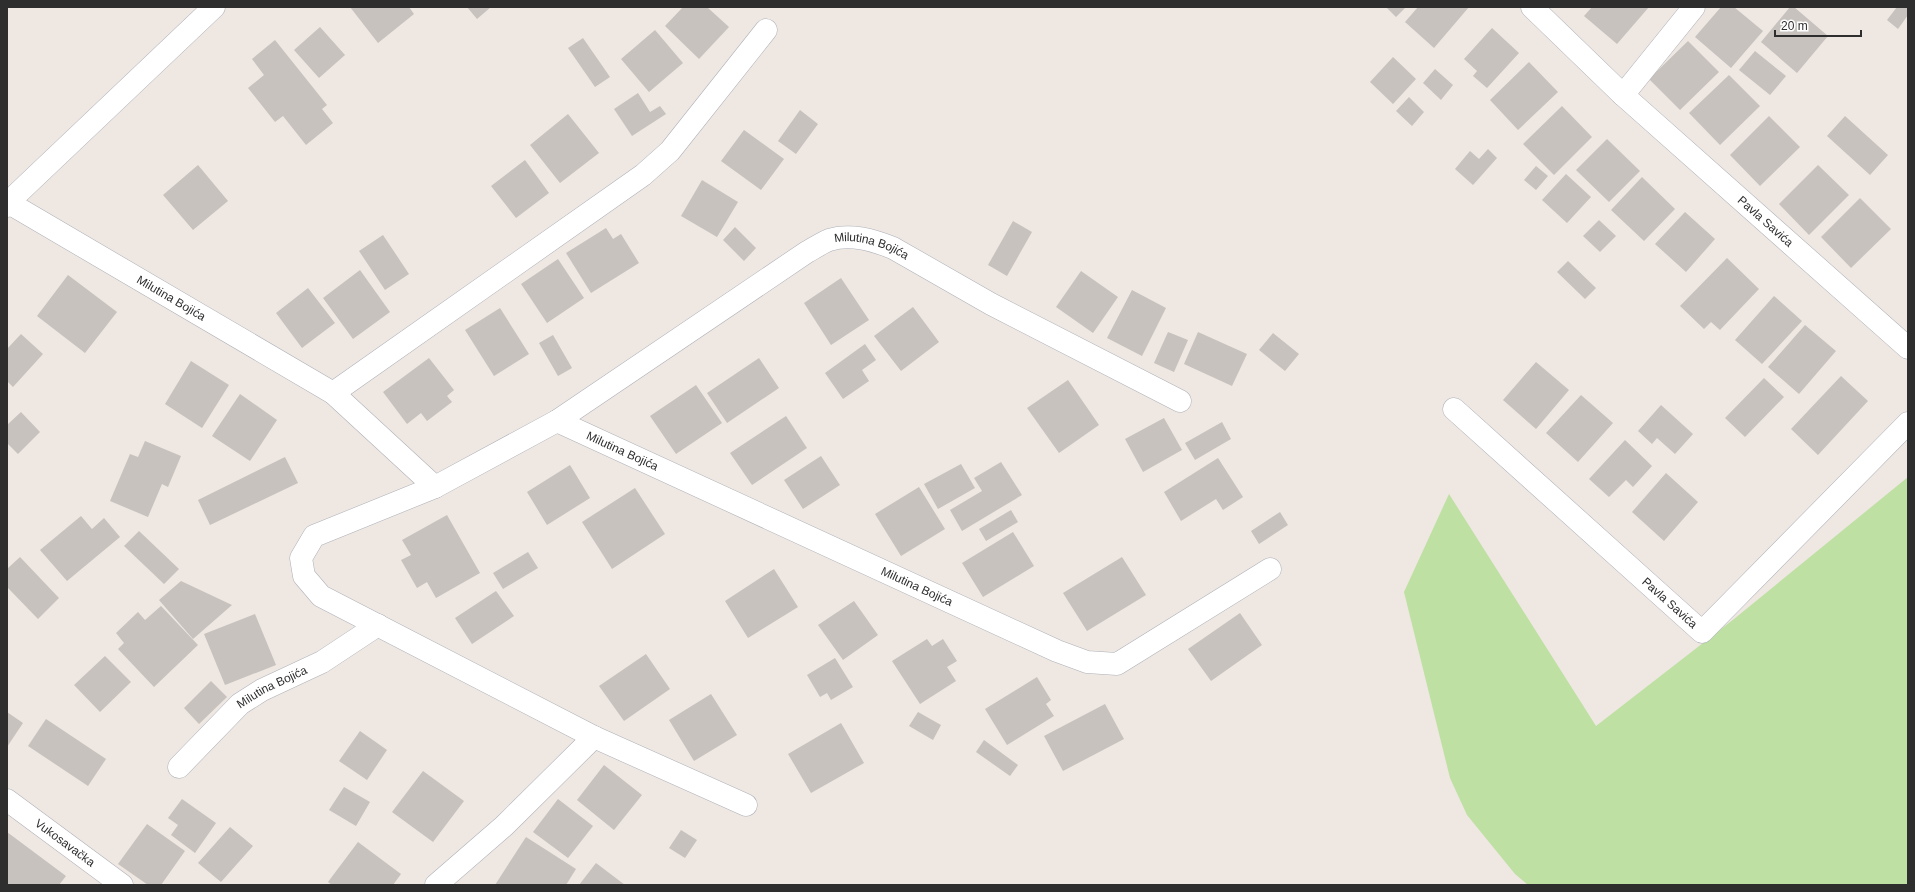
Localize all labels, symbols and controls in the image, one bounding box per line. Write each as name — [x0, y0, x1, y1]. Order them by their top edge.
scale bar — [1775, 12, 1861, 38]
text: 20 m — [1781, 19, 1808, 33]
street label: Pavla Savića — [1735, 193, 1796, 250]
street label: Milutina Bojića — [833, 230, 912, 263]
street label: Milutina Bojića — [134, 272, 208, 324]
street label: Milutina Bojića — [584, 429, 661, 474]
street label: Milutina Bojića — [879, 564, 955, 609]
street label: Pavla Savića — [1639, 574, 1700, 632]
street label: Milutina Bojića — [234, 663, 310, 711]
street label: Vukosavačka — [32, 816, 98, 870]

